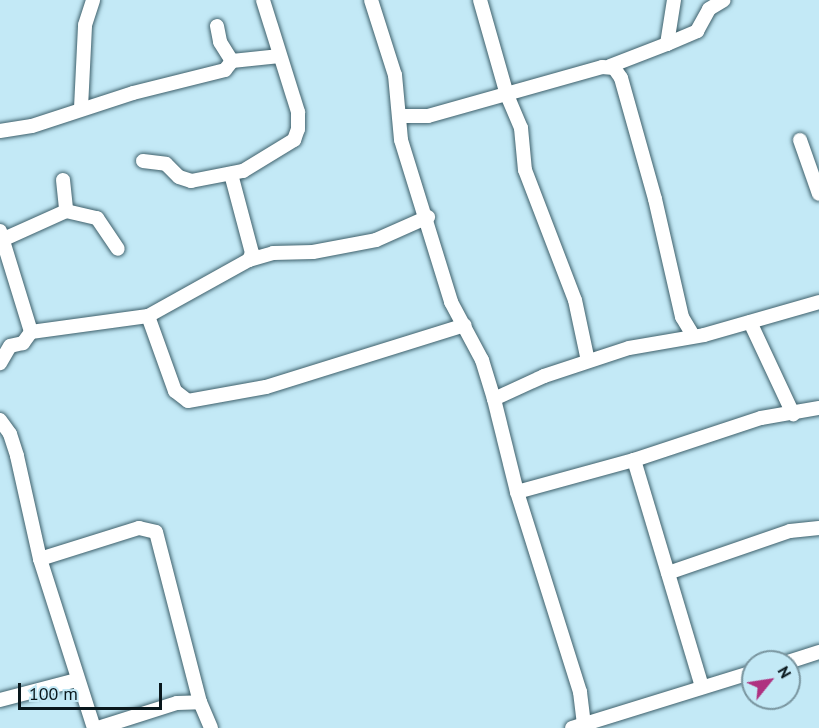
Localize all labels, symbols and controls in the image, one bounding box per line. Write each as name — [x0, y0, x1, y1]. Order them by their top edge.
north arrow — [741, 650, 801, 710]
text: N — [774, 662, 796, 682]
scale bar — [21, 671, 165, 709]
text: 100 m — [29, 682, 78, 705]

